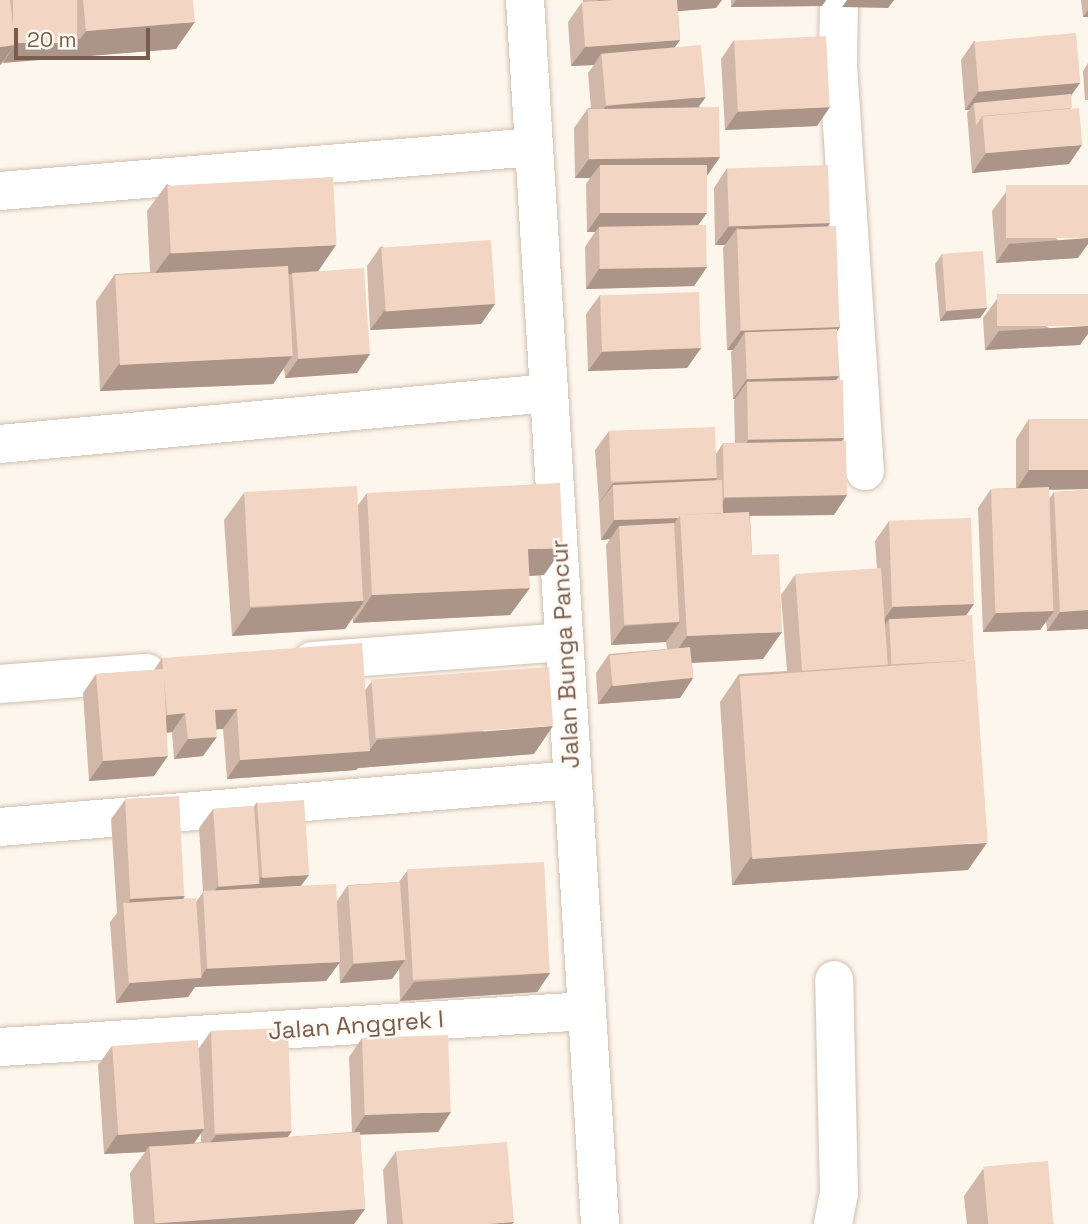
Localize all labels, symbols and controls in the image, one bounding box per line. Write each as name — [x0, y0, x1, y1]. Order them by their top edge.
scale bar — [18, 14, 154, 58]
text: 20 m — [27, 26, 77, 53]
street label: Jalan Bunga Pancur — [545, 539, 585, 769]
street label: Jalan Anggrek I — [267, 1004, 445, 1046]

